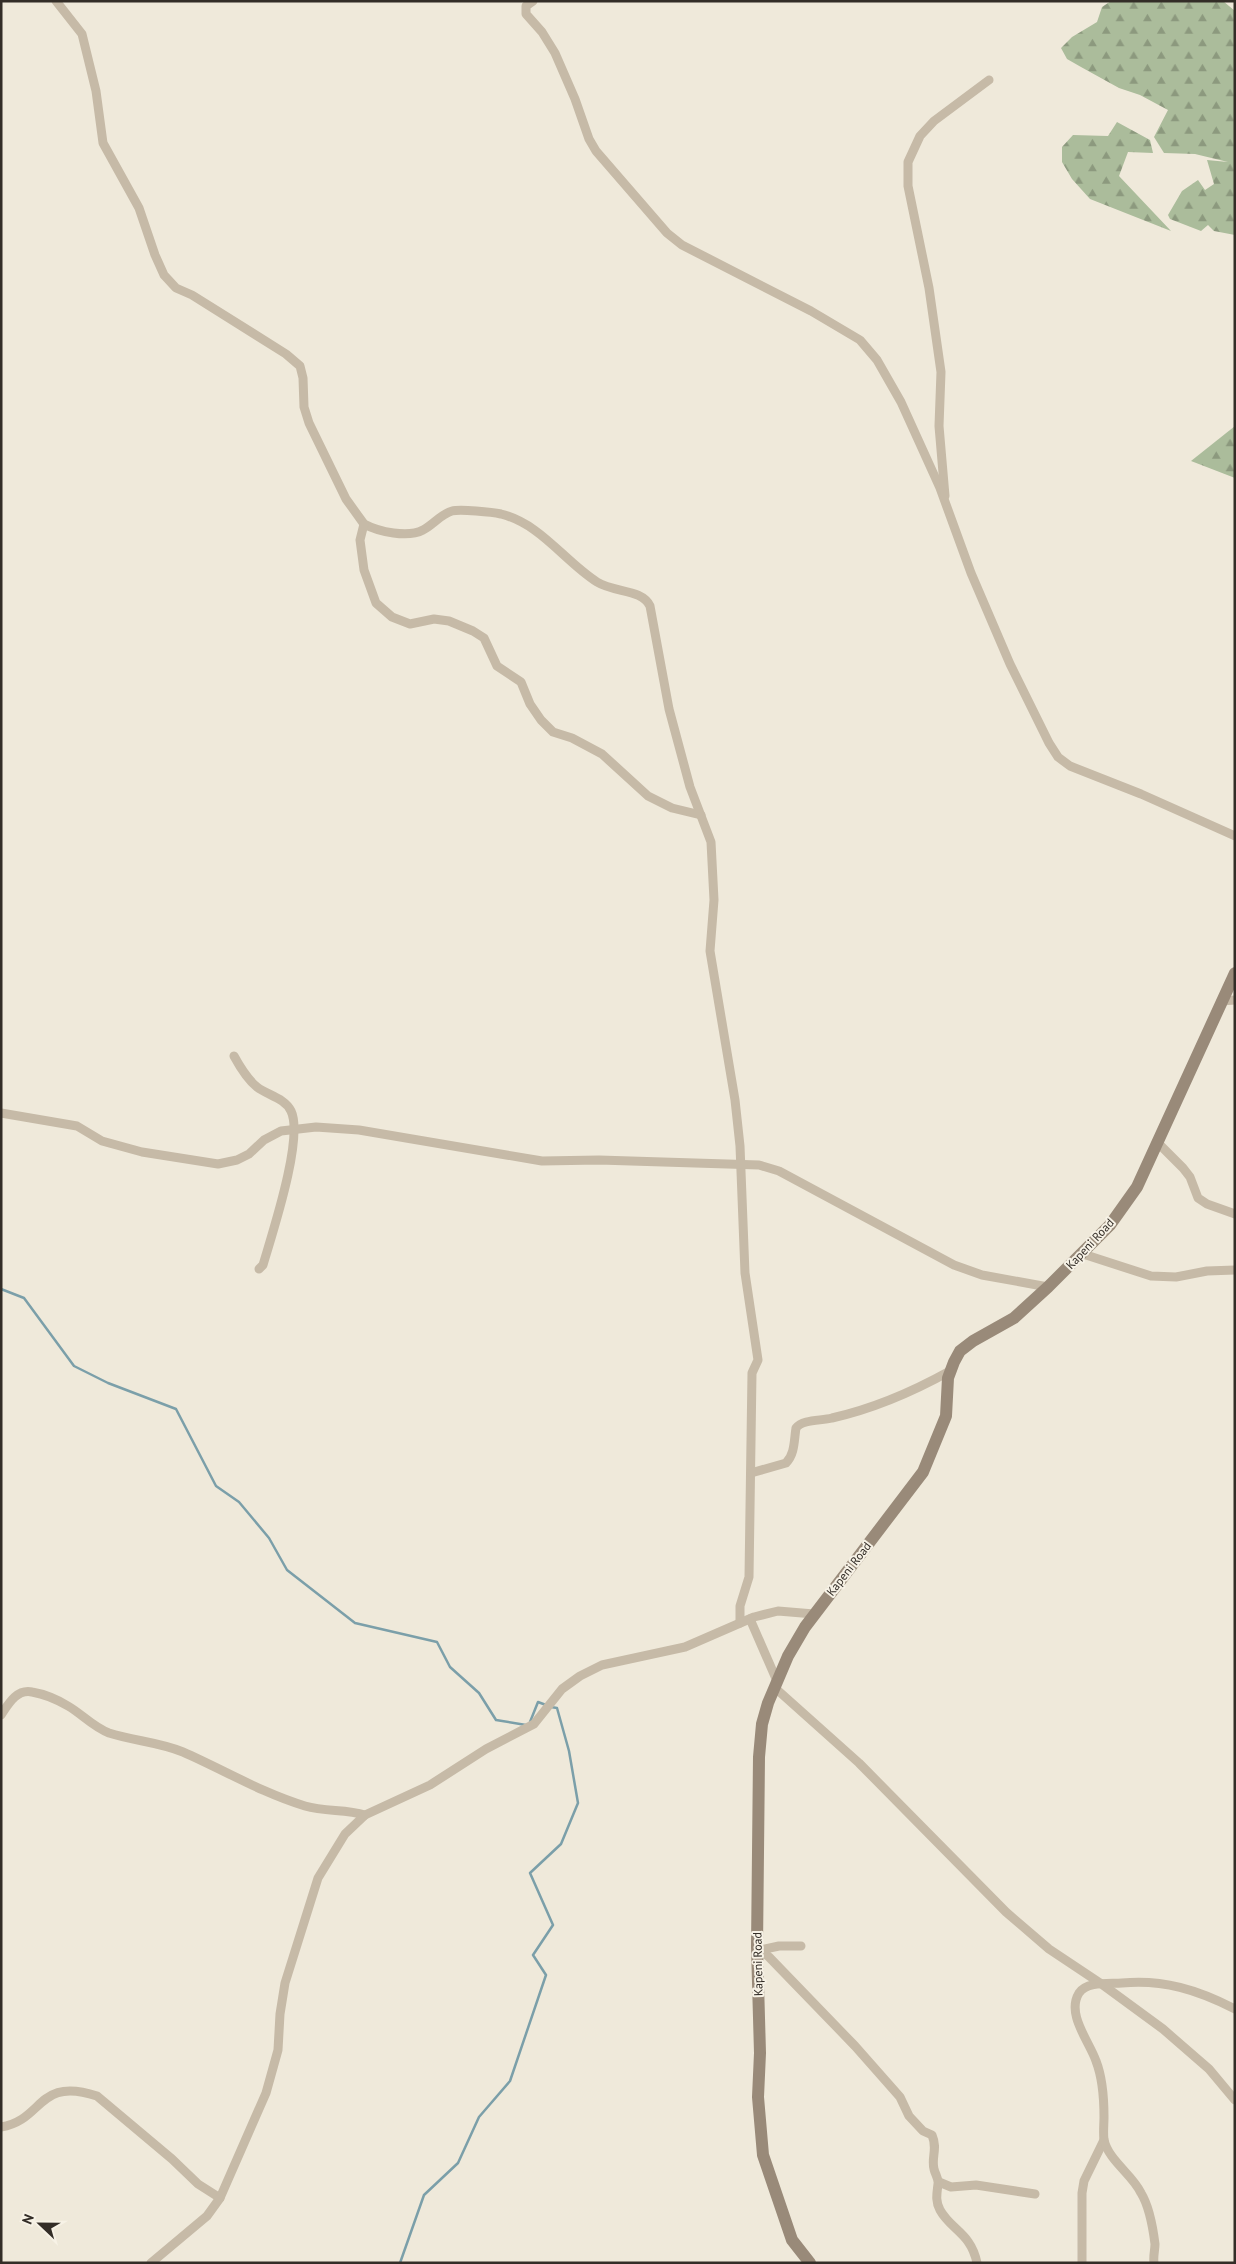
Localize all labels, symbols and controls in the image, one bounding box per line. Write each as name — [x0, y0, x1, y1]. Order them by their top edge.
street label: Kapeni Road — [1062, 1215, 1117, 1272]
street label: Kapeni Road — [823, 1539, 874, 1598]
street label: Kapeni Road — [749, 1932, 766, 1996]
north arrow — [15, 2199, 65, 2249]
text: N — [18, 2211, 38, 2227]

